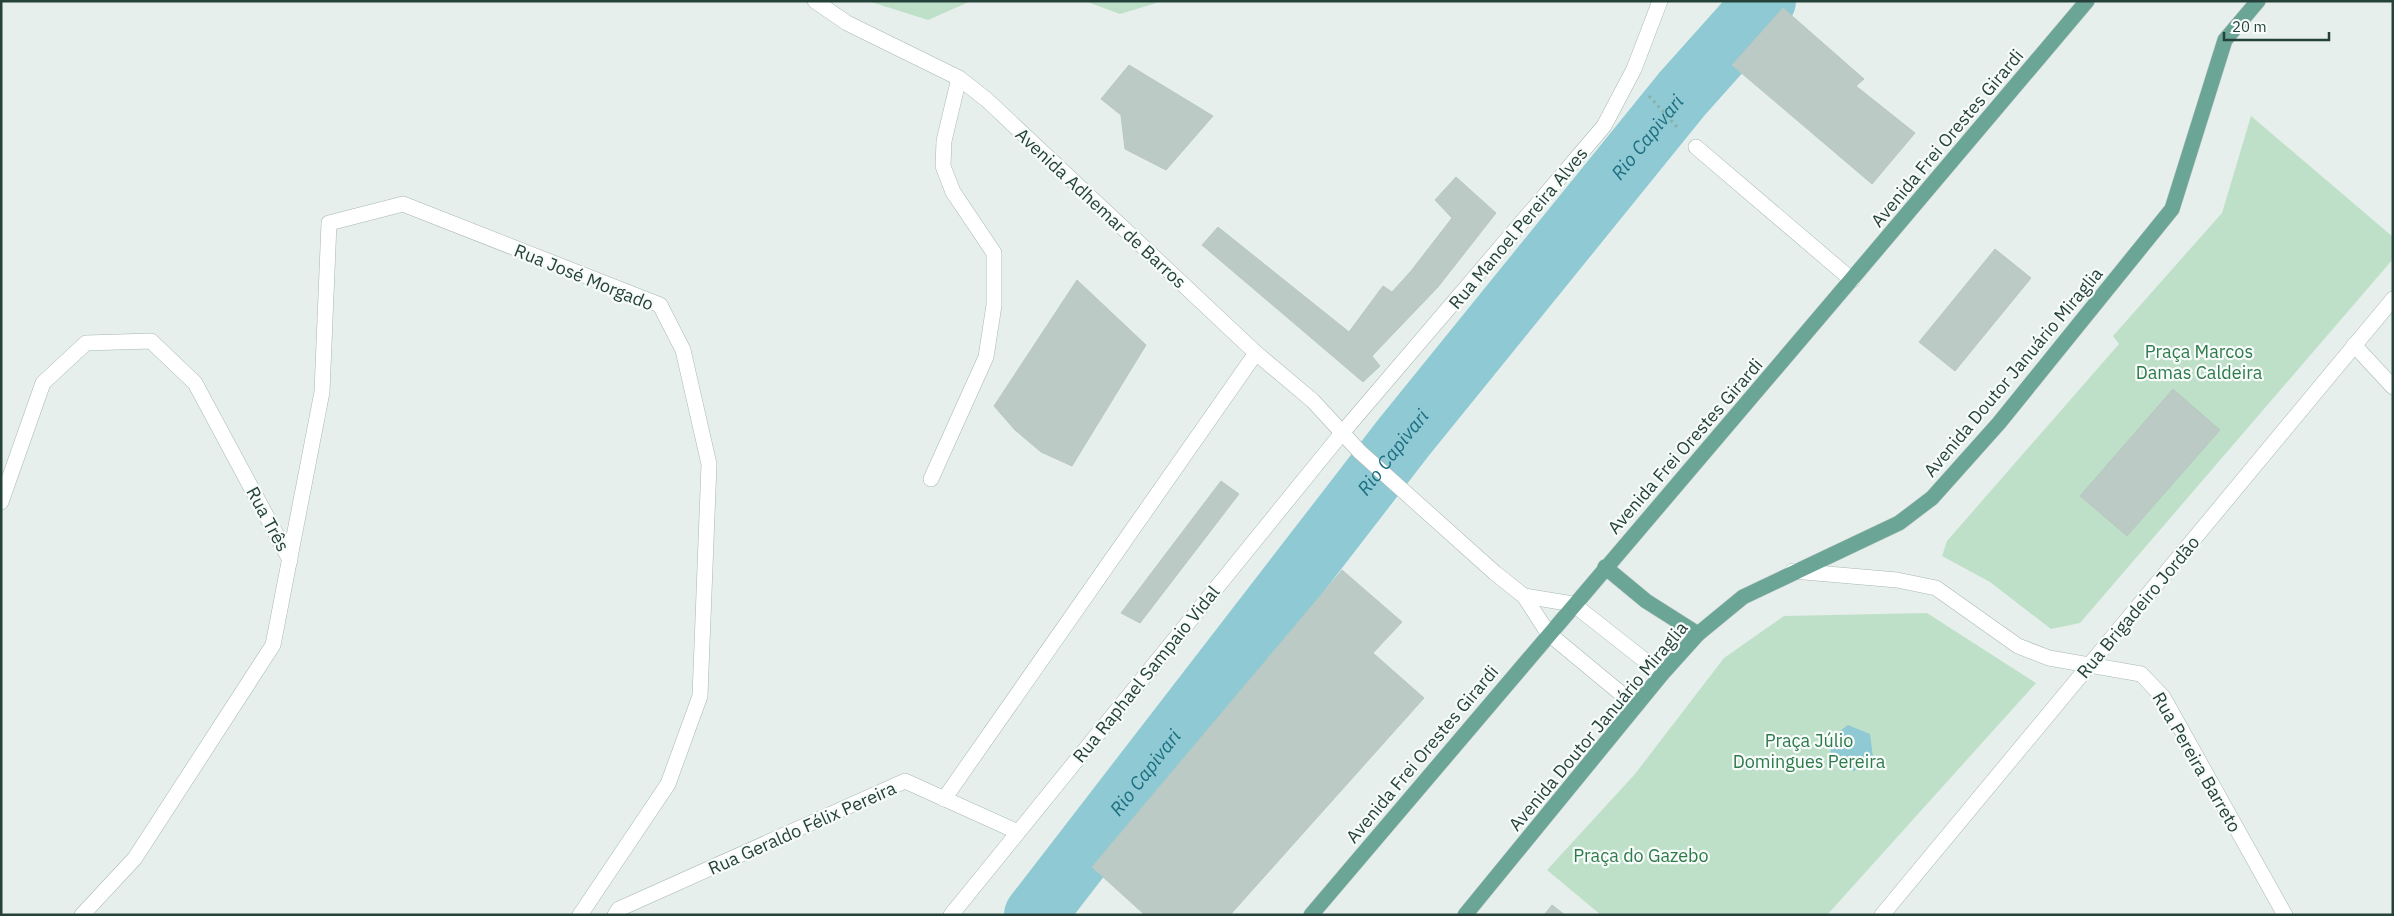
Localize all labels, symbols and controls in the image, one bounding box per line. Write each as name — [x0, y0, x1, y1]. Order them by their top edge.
scale bar — [2224, 10, 2329, 42]
text: 20 m — [2232, 17, 2267, 36]
street label: Avenida Frei Orestes Girardi — [1866, 44, 2028, 232]
water label: Rio Capivari — [1606, 89, 1689, 184]
street label: Avenida Adhemar de Barros — [1011, 123, 1191, 293]
street label: Rua Manoel Pereira Alves — [1443, 142, 1593, 314]
street label: Rua José Morgado — [511, 239, 657, 315]
street label: Avenida Doutor Januário Miraglia — [1919, 262, 2108, 481]
park label: Praça Marcos Damas Caldeira — [2136, 340, 2263, 384]
street label: Avenida Frei Orestes Girardi — [1602, 353, 1768, 539]
water label: Rio Capivari — [1352, 404, 1434, 500]
street label: Rua Três — [241, 483, 295, 555]
street label: Rua Brigadeiro Jordão — [2072, 531, 2204, 683]
street label: Rua Raphael Sampaio Vidal — [1068, 581, 1225, 767]
street label: Avenida Doutor Januário Miraglia — [1504, 616, 1693, 835]
street label: Avenida Frei Orestes Girardi — [1341, 660, 1503, 848]
street label: Rua Pereira Barreto — [2148, 688, 2246, 836]
water label: Rio Capivari — [1104, 724, 1186, 820]
park label: Praça Júlio Domingues Pereira — [1733, 729, 1886, 773]
street label: Rua Geraldo Félix Pereira — [704, 776, 900, 880]
park label: Praça do Gazebo — [1573, 844, 1709, 867]

